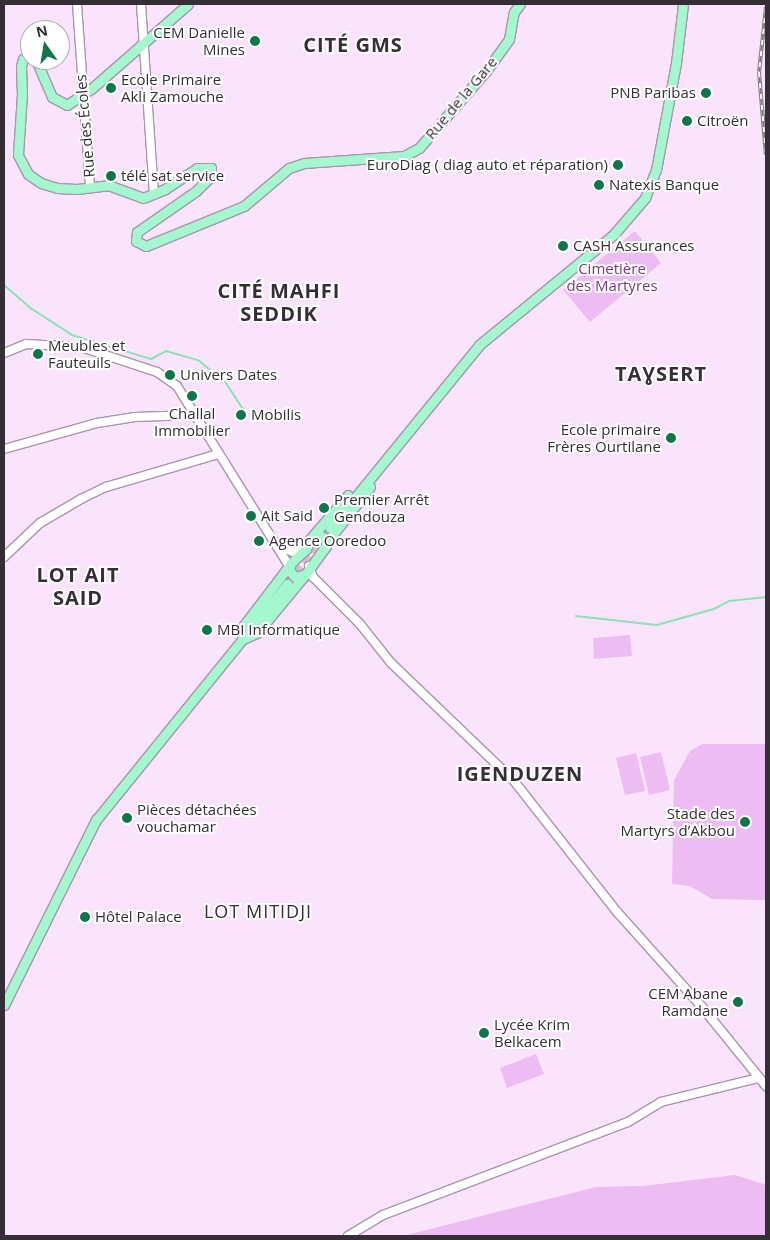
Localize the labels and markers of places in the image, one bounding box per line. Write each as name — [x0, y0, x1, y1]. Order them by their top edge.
place label: CEM Danielle Mines — [153, 23, 245, 58]
marker: CEM Danielle Mines — [249, 35, 261, 47]
place label: Ecole Primaire Akli Zamouche — [121, 70, 224, 105]
marker: Ecole Primaire Akli Zamouche — [105, 82, 117, 94]
place label: PNB Paribas — [610, 84, 696, 102]
marker: PNB Paribas — [700, 87, 712, 99]
place label: Citroën — [697, 112, 748, 130]
marker: Citroën — [681, 115, 693, 127]
place label: EuroDiag ( diag auto et réparation) — [367, 156, 608, 174]
marker: EuroDiag ( diag auto et réparation) — [612, 159, 624, 171]
place label: télé sat service — [121, 167, 224, 185]
marker: télé sat service — [105, 170, 117, 182]
place label: Natexis Banque — [609, 176, 719, 194]
marker: Natexis Banque — [593, 179, 605, 191]
place label: CASH Assurances — [573, 237, 695, 255]
marker: CASH Assurances — [557, 240, 569, 252]
place label: Meubles et Fauteuils — [48, 336, 125, 371]
marker: Meubles et Fauteuils — [32, 348, 44, 360]
place label: Univers Dates — [180, 366, 277, 384]
marker: Univers Dates — [164, 369, 176, 381]
marker: Challal Immobilier — [186, 390, 198, 402]
place label: Challal Immobilier — [154, 404, 230, 439]
place label: Mobilis — [251, 406, 301, 424]
marker: Mobilis — [235, 409, 247, 421]
place label: Ecole primaire Frères Ourtilane — [547, 420, 661, 455]
marker: Ecole primaire Frères Ourtilane — [665, 432, 677, 444]
place label: Premier Arrêt Gendouza — [334, 490, 429, 525]
marker: Premier Arrêt Gendouza — [318, 502, 330, 514]
place label: Ait Said — [261, 507, 313, 525]
marker: Ait Said — [245, 510, 257, 522]
place label: Agence Ooredoo — [269, 532, 386, 550]
marker: Agence Ooredoo — [253, 535, 265, 547]
place label: MBI Informatique — [217, 621, 340, 639]
marker: MBI Informatique — [201, 624, 213, 636]
place label: Pièces détachées vouchamar — [137, 800, 257, 835]
place label: Stade des Martyrs d’Akbou — [621, 804, 735, 839]
marker: Pièces détachées vouchamar — [121, 812, 133, 824]
marker: Stade des Martyrs d’Akbou — [739, 816, 751, 828]
place label: Hôtel Palace — [95, 908, 182, 926]
marker: Hôtel Palace — [79, 911, 91, 923]
place label: CEM Abane Ramdane — [648, 984, 728, 1019]
marker: CEM Abane Ramdane — [732, 996, 744, 1008]
place label: Lycée Krim Belkacem — [494, 1015, 570, 1050]
marker: Lycée Krim Belkacem — [478, 1027, 490, 1039]

